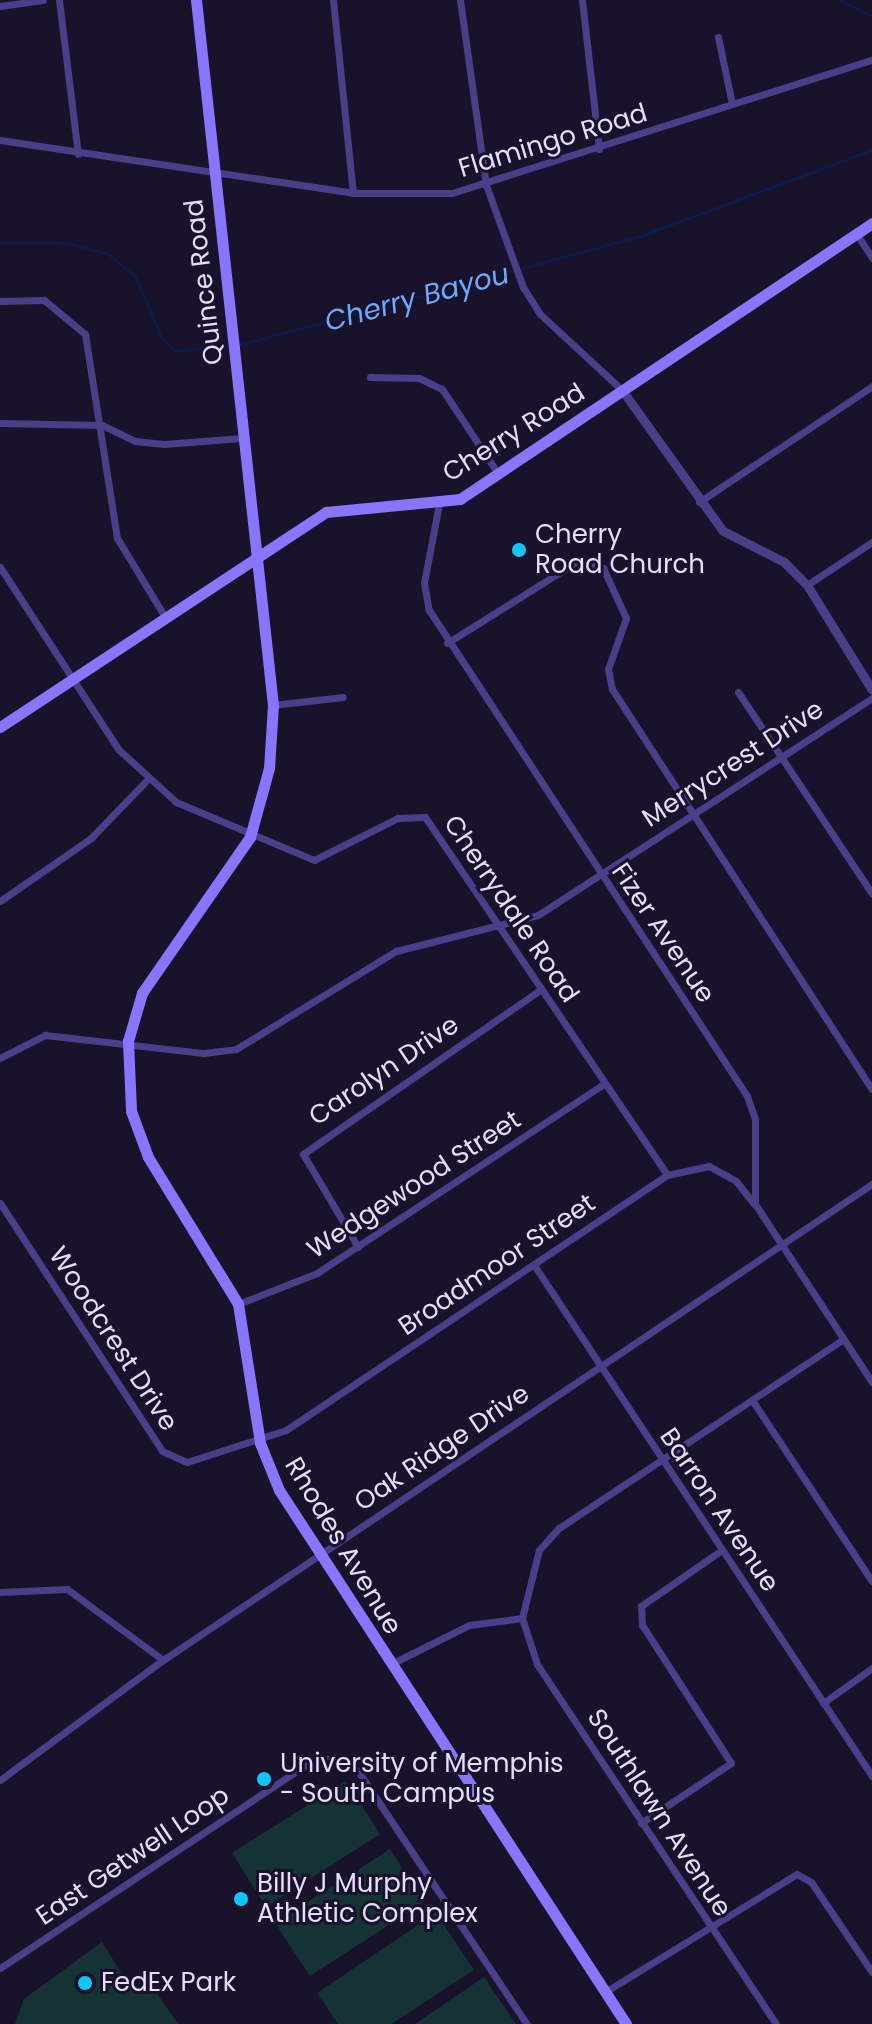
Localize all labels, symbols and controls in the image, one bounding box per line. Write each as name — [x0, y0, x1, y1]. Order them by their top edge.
street label: Flamingo Road — [455, 97, 651, 185]
street label: Quince Road — [178, 197, 230, 367]
water label: Cherry Bayou — [321, 257, 513, 339]
street label: Cherry Road — [437, 377, 591, 489]
place label: Cherry Road Church — [535, 519, 705, 580]
marker: Cherry Road Church — [510, 541, 528, 559]
street label: Merrycrest Drive — [637, 694, 829, 834]
street label: Cherrydale Road — [437, 809, 585, 1009]
street label: Fizer Avenue — [605, 857, 721, 1009]
street label: Carolyn Drive — [303, 1009, 465, 1133]
street label: Wedgewood Street — [302, 1104, 526, 1266]
street label: Broadmoor Street — [393, 1188, 601, 1342]
street label: Woodcrest Drive — [42, 1241, 184, 1437]
street label: Oak Ridge Drive — [349, 1378, 535, 1518]
street label: Barron Avenue — [653, 1422, 785, 1598]
street label: Rhodes Avenue — [278, 1452, 408, 1640]
street label: Southlawn Avenue — [580, 1703, 738, 1923]
place label: University of Memphis - South Campus — [280, 1748, 564, 1810]
marker: University of Memphis - South Campus — [255, 1770, 273, 1788]
street label: East Getwell Loop — [31, 1780, 235, 1932]
place label: Billy J Murphy Athletic Complex — [257, 1868, 478, 1930]
marker: Billy J Murphy Athletic Complex — [232, 1890, 250, 1908]
place label: FedEx Park — [101, 1967, 236, 1999]
marker: FedEx Park — [76, 1974, 94, 1992]

